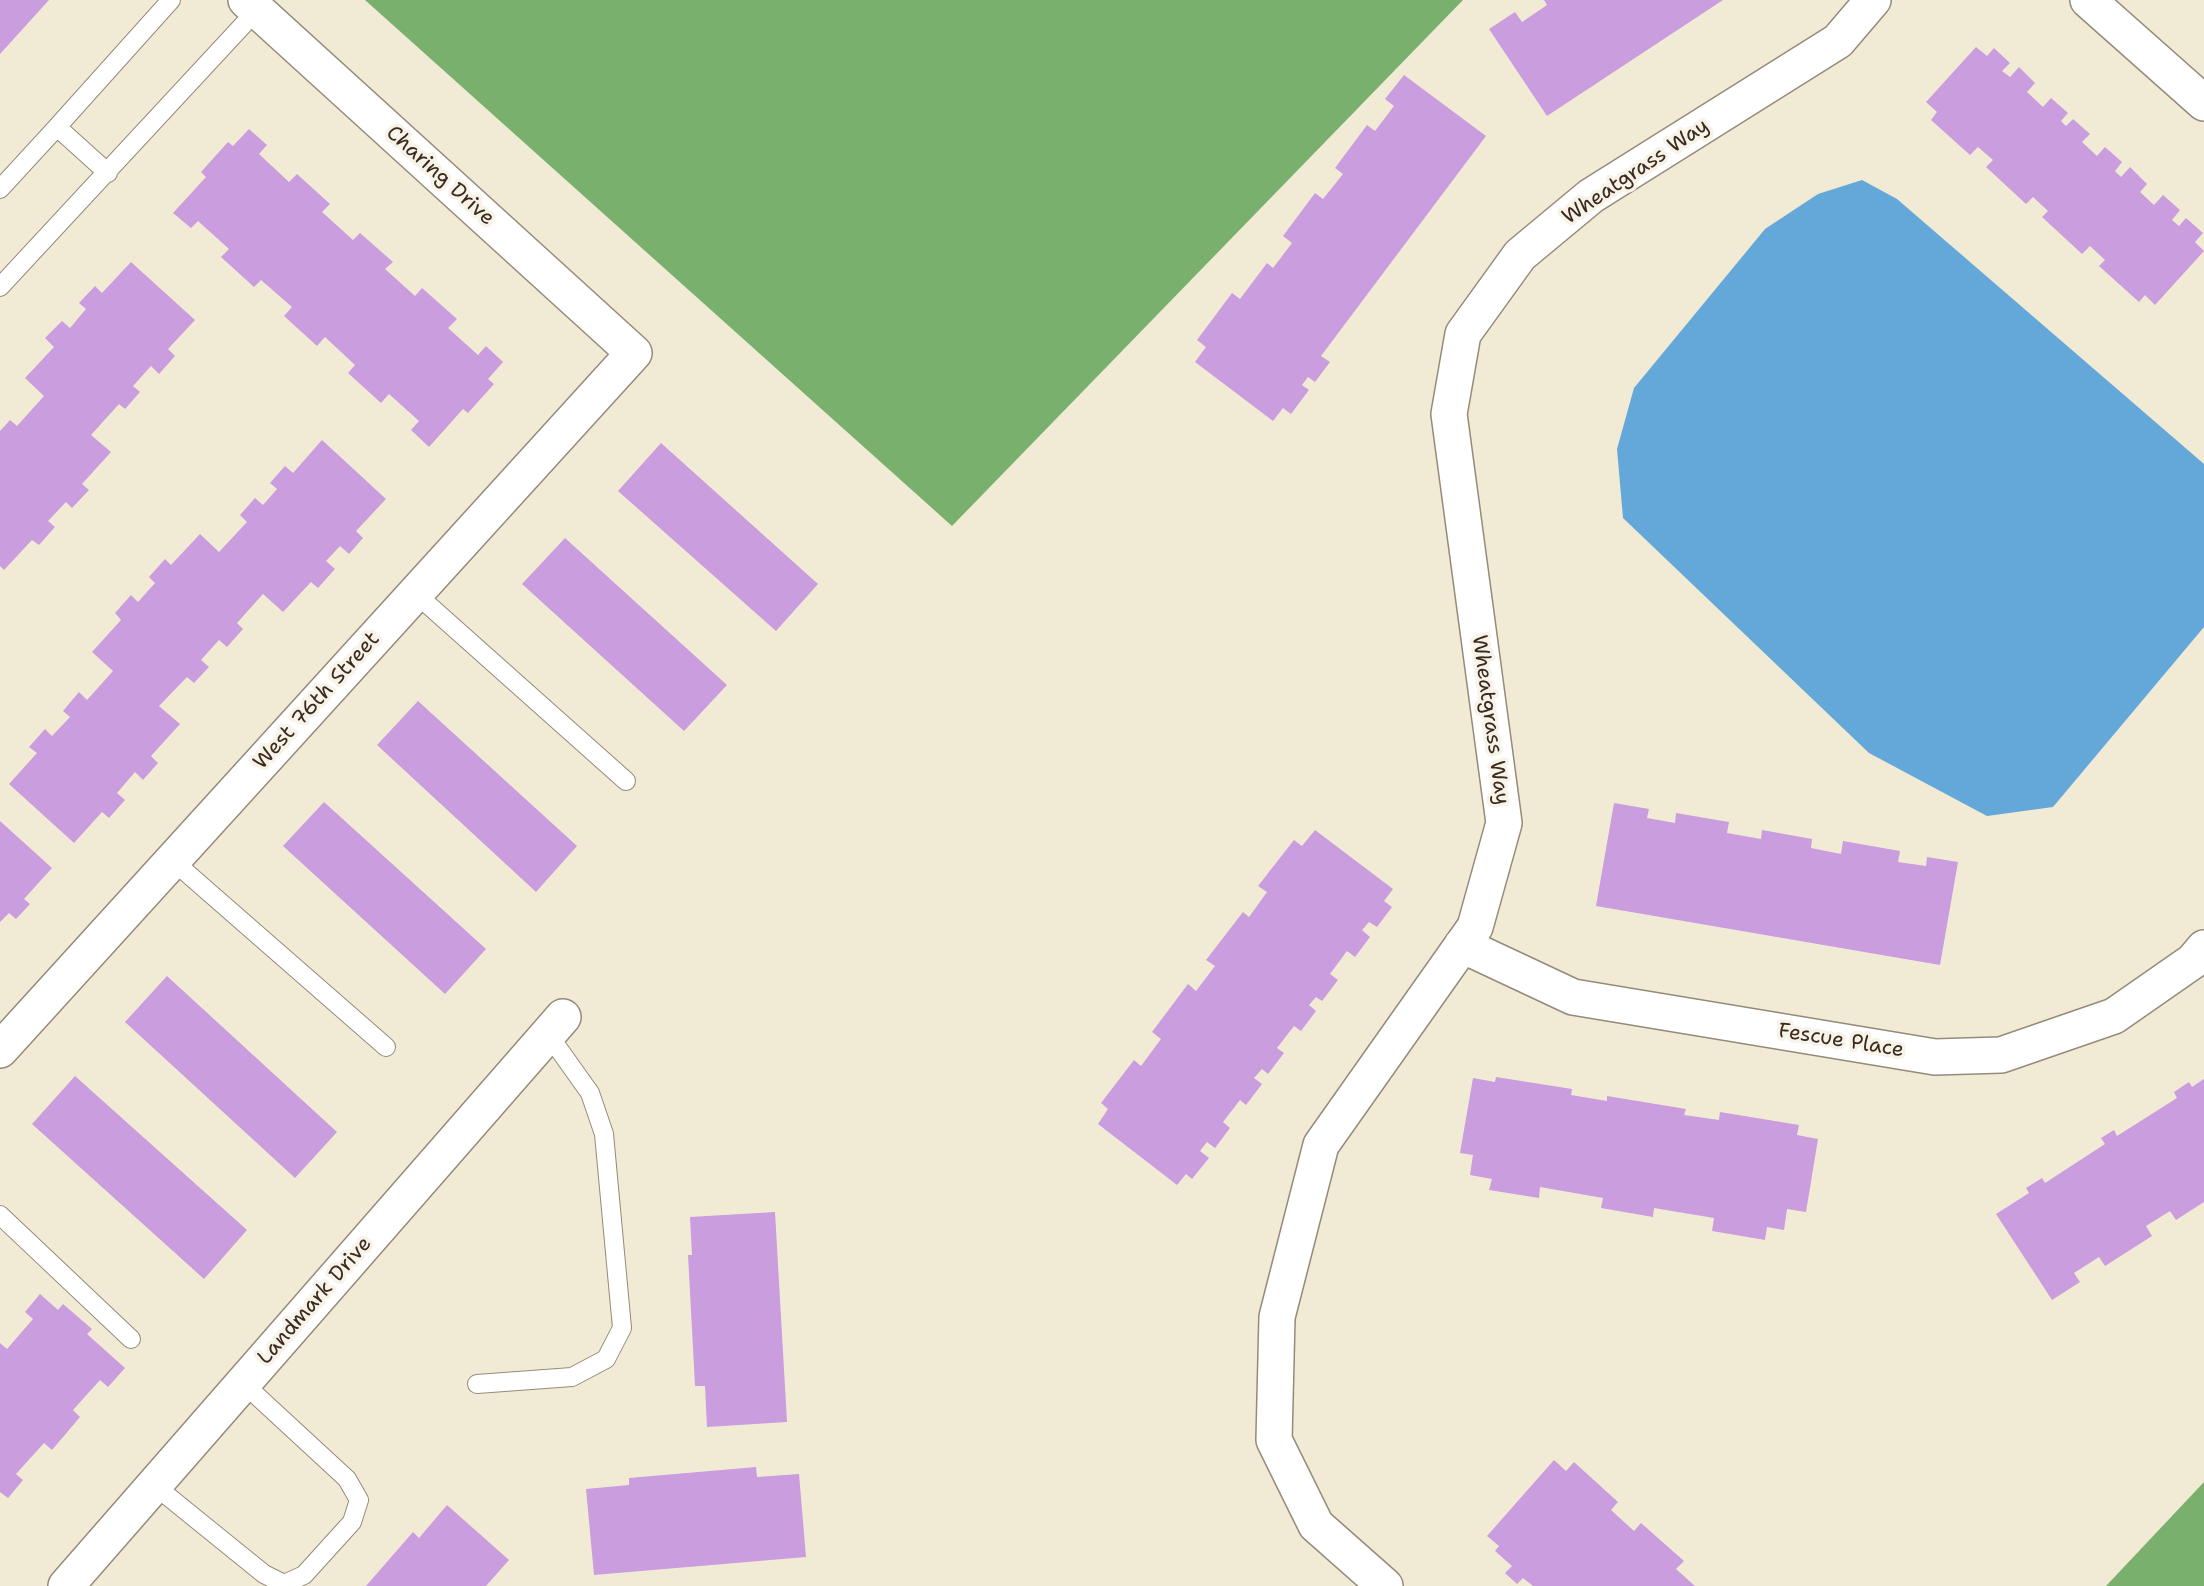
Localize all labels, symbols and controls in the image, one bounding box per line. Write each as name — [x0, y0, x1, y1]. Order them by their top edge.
street label: Wheatgrass Way — [1558, 114, 1714, 230]
street label: Charing Drive — [381, 121, 499, 231]
street label: West 76th Street — [249, 627, 385, 775]
street label: Wheatgrass Way — [1466, 633, 1514, 807]
street label: Fescue Place — [1776, 1019, 1906, 1063]
street label: Landmark Drive — [253, 1232, 377, 1370]

